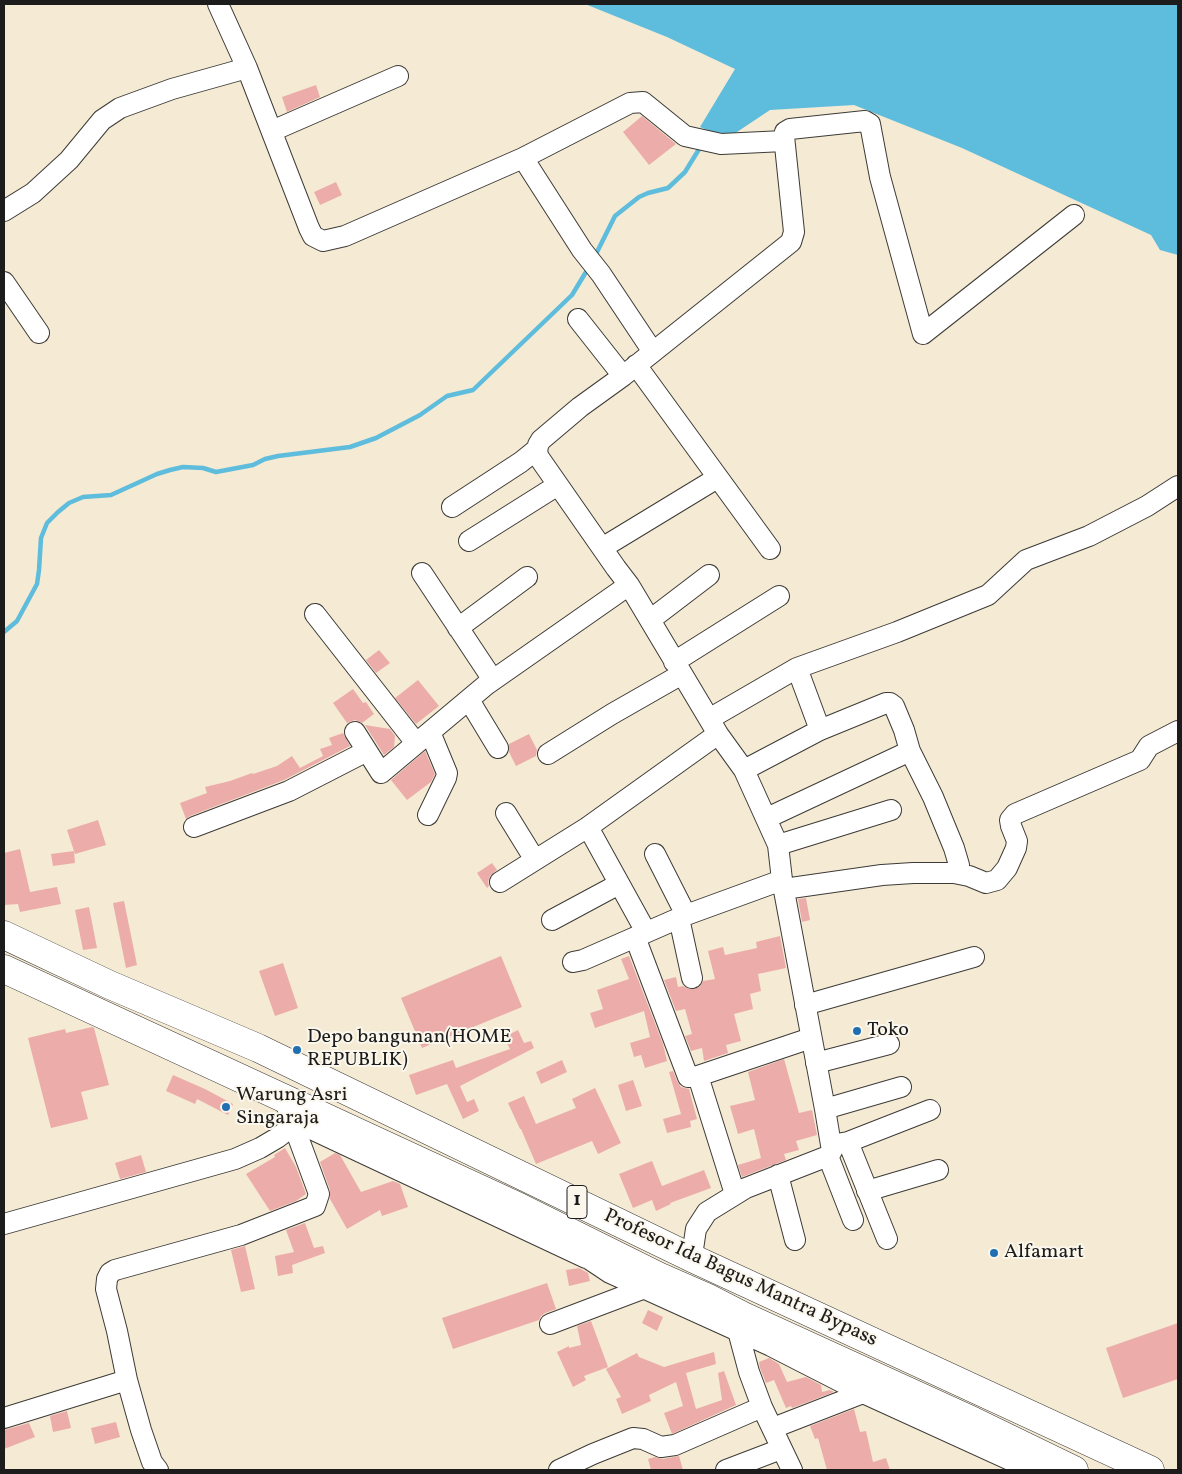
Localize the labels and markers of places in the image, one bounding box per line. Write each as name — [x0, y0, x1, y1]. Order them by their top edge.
place label: Toko — [867, 1019, 909, 1043]
marker: Toko — [851, 1025, 863, 1037]
place label: Depo bangunan(HOME REPUBLIK) — [307, 1026, 511, 1073]
marker: Depo bangunan(HOME REPUBLIK) — [291, 1044, 303, 1056]
place label: Warung Asri Singaraja — [236, 1084, 347, 1131]
marker: Warung Asri Singaraja — [220, 1101, 232, 1113]
place label: Alfamart — [1004, 1241, 1084, 1265]
marker: Alfamart — [988, 1247, 1000, 1259]

